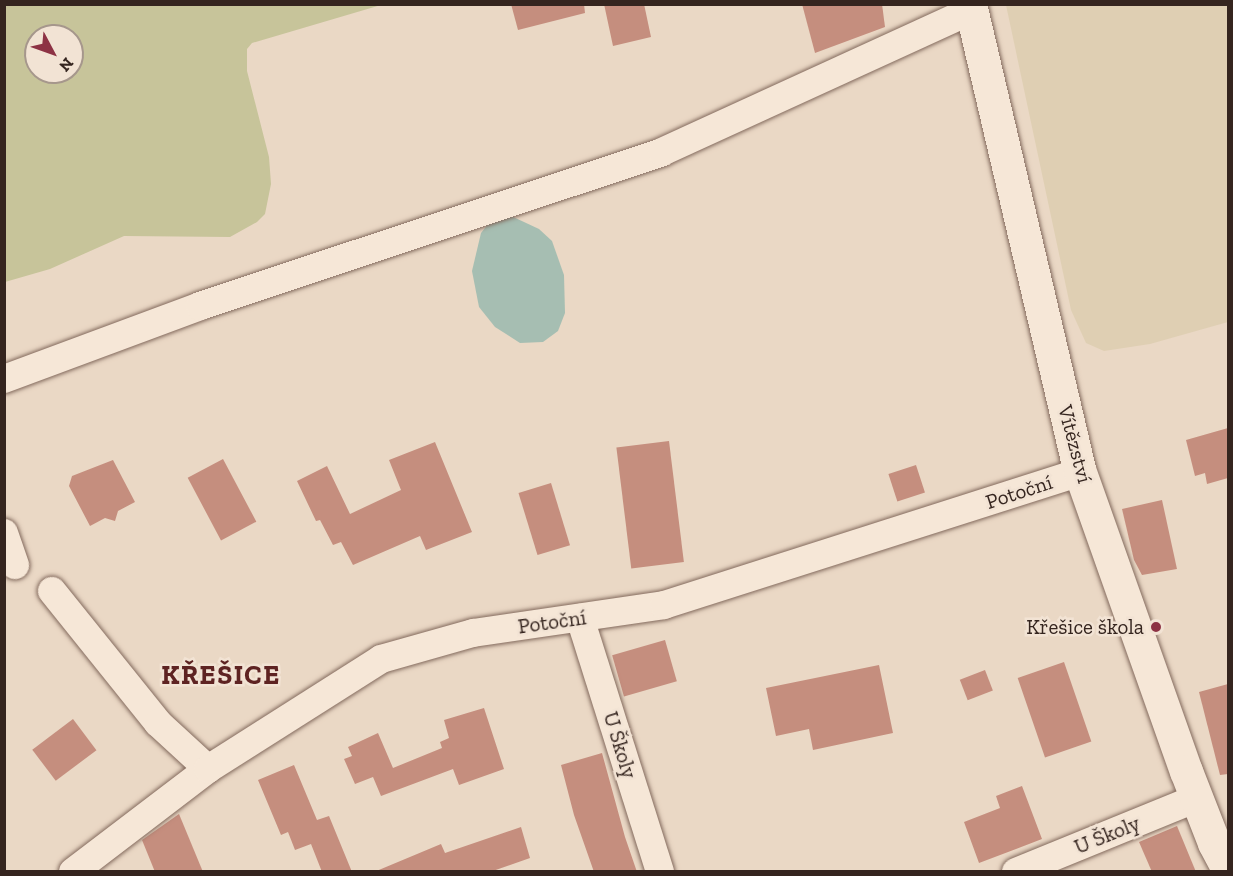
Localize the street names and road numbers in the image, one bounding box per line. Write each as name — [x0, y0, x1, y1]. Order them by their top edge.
street label: Vítězství — [1052, 402, 1098, 486]
street label: Potoční — [983, 469, 1055, 515]
street label: Potoční — [516, 605, 588, 639]
street label: U Školy — [598, 709, 642, 781]
street label: U Školy — [1071, 811, 1143, 859]

